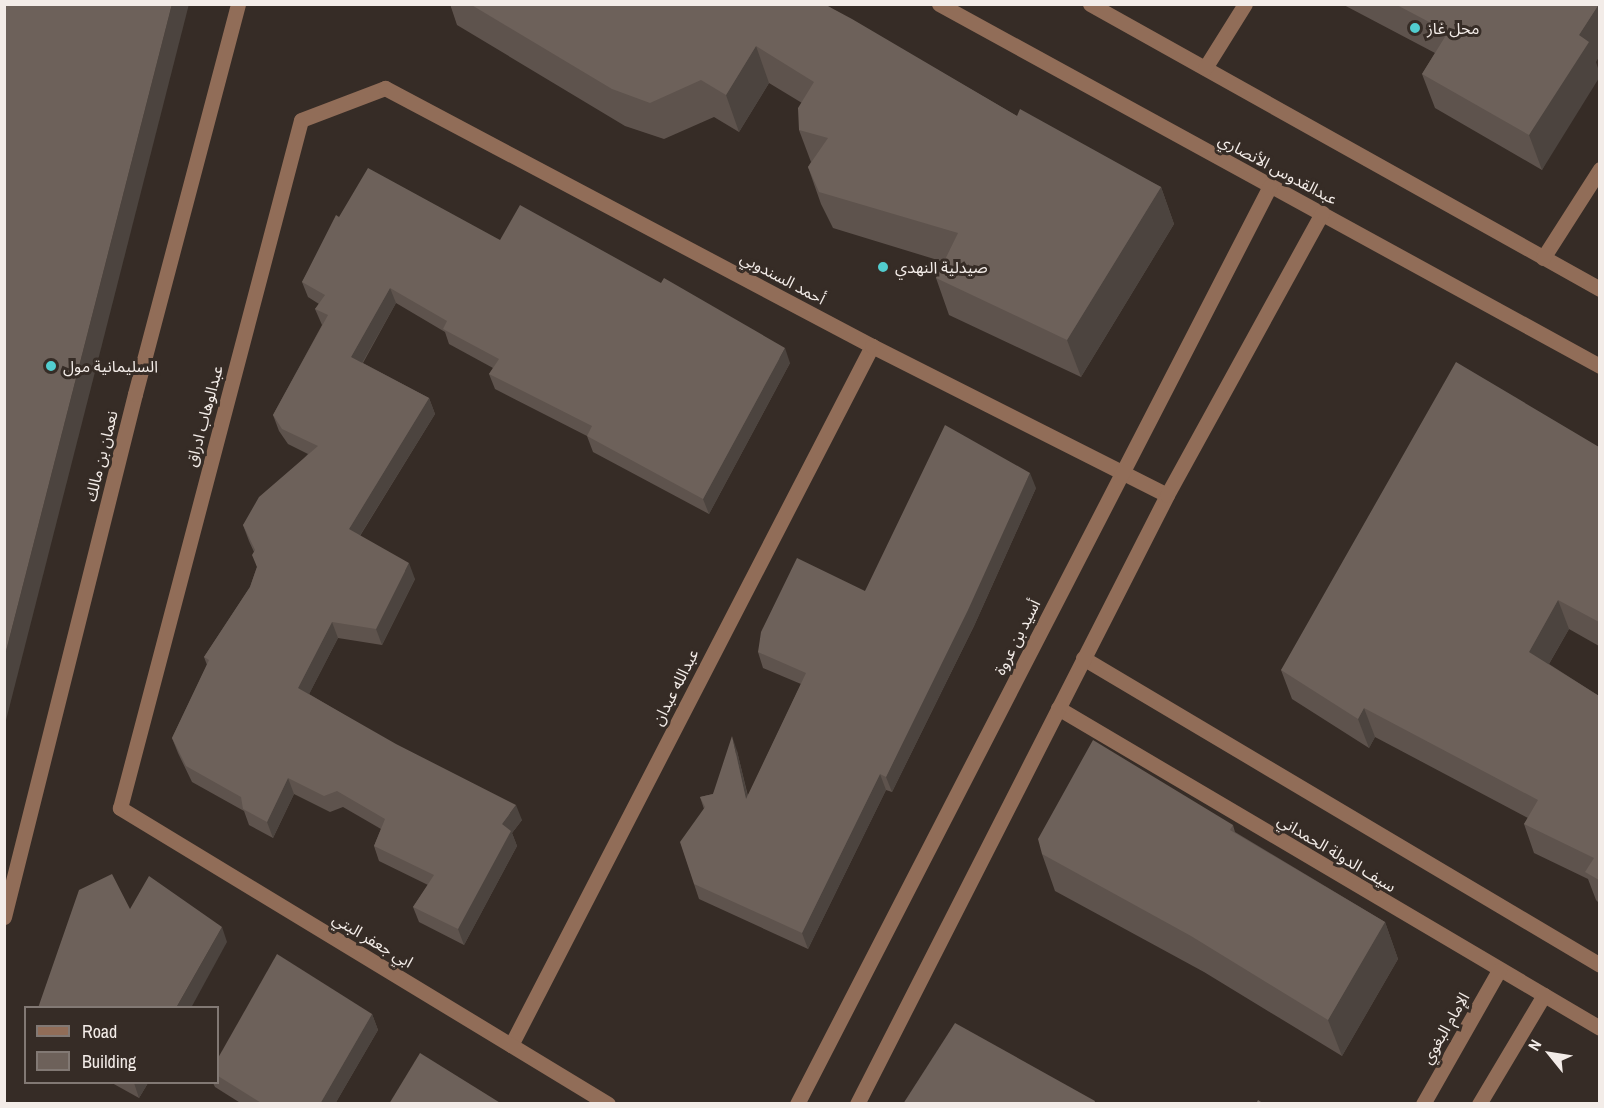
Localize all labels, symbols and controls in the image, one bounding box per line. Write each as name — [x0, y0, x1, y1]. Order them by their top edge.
place label: محل غاز — [1427, 18, 1479, 38]
marker: محل غاز — [1408, 21, 1422, 35]
street label: عبدالقدوس الأنصاري — [1215, 130, 1341, 208]
street label: أحمد السندوبي — [737, 248, 829, 308]
place label: صيدلية النهدي — [895, 257, 988, 277]
marker: صيدلية النهدي — [876, 260, 890, 274]
place label: السليمانية مول — [63, 356, 158, 376]
marker: السليمانية مول — [44, 359, 58, 373]
street label: عبدالوهاب ادراق — [181, 363, 227, 469]
street label: نعمان بن مالك — [80, 409, 122, 503]
street label: أسيد بن عروة — [990, 596, 1044, 678]
street label: عبدالله عبدان — [648, 646, 702, 728]
street label: سيف الدولة الحمداني — [1274, 810, 1400, 896]
street label: ابي جعفر البتي — [329, 908, 417, 972]
street label: الإمام البغوي — [1417, 989, 1473, 1067]
legend — [24, 1006, 219, 1084]
text: Road — [82, 1019, 117, 1044]
north arrow — [1520, 1024, 1580, 1084]
text: N — [1523, 1035, 1546, 1055]
text: Building — [82, 1049, 136, 1074]

